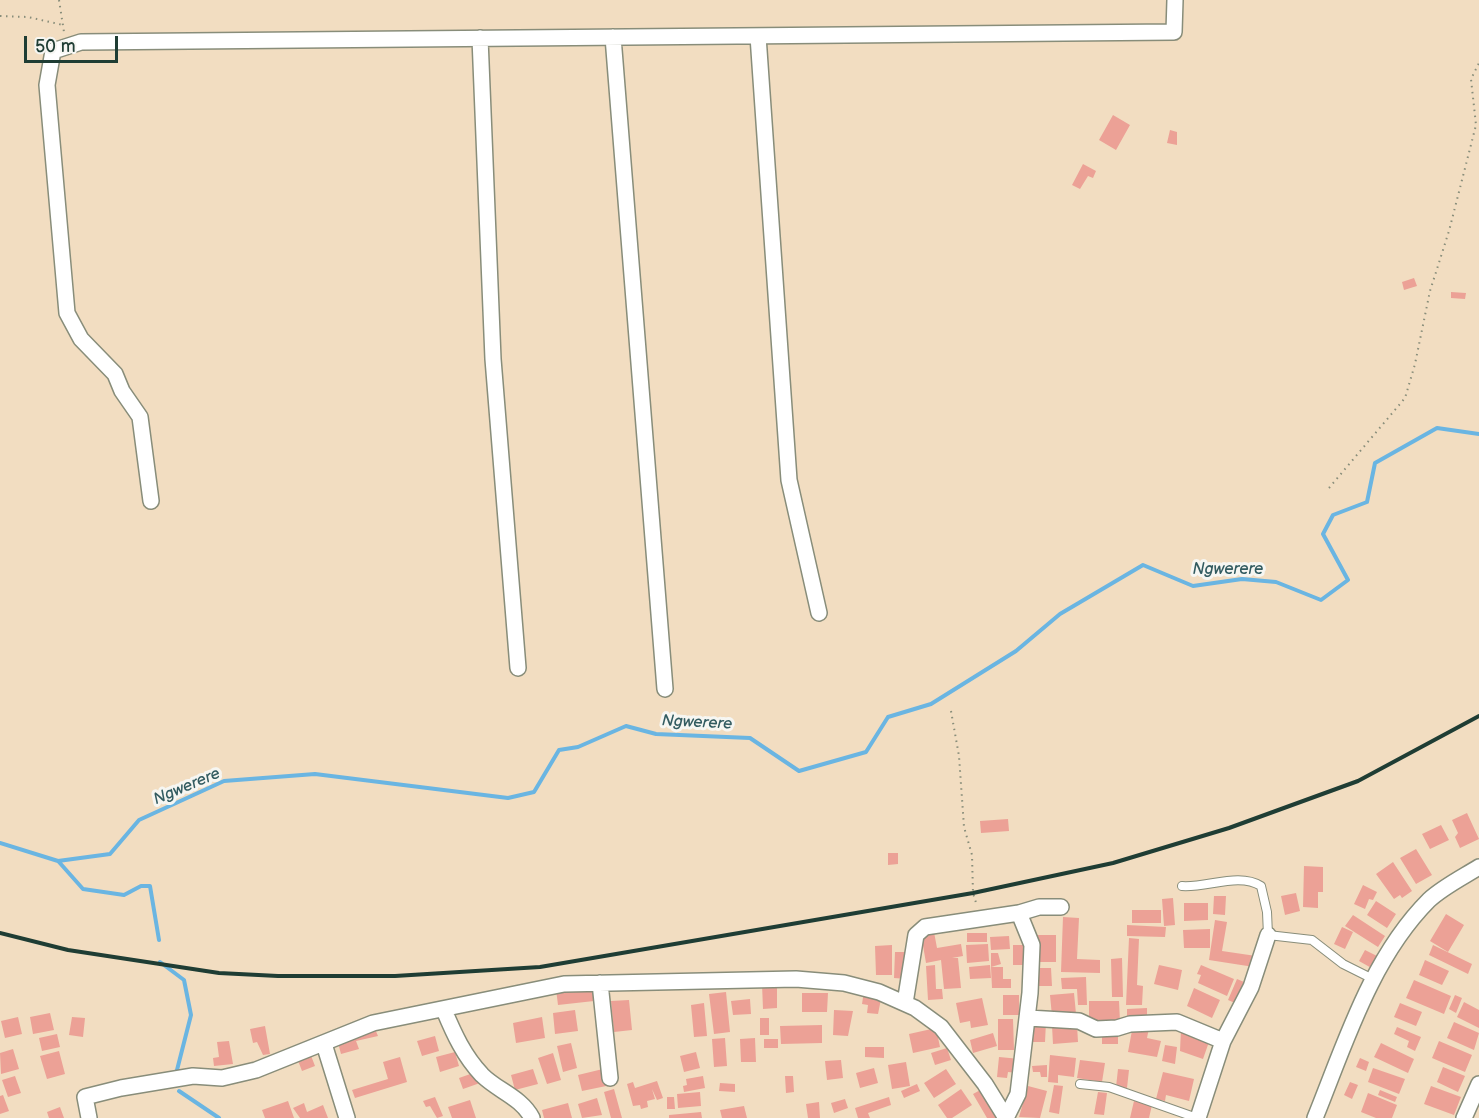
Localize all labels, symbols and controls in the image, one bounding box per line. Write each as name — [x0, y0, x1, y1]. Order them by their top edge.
scale bar — [27, 24, 122, 62]
text: 50 m — [35, 36, 76, 57]
water label: Ngwerere — [1193, 560, 1263, 580]
water label: Ngwerere — [661, 712, 733, 734]
water label: Ngwerere — [151, 764, 223, 810]

